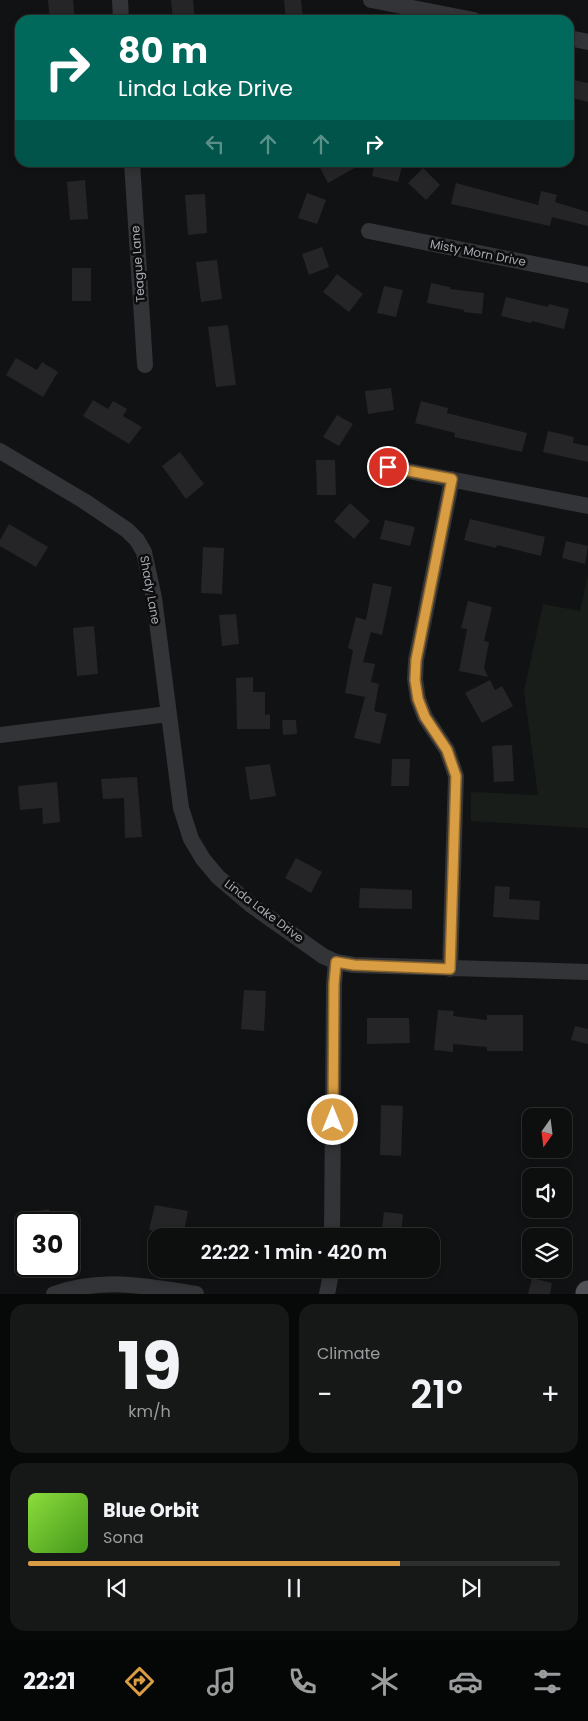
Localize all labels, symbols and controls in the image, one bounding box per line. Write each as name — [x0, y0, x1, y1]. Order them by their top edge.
text: 80 m — [118, 26, 208, 75]
icon: right — [35, 35, 100, 100]
text: Linda Lake Drive — [118, 73, 293, 104]
icon: left — [201, 130, 229, 158]
icon: ahead — [254, 130, 282, 158]
icon: ahead — [307, 130, 335, 158]
icon: right — [360, 130, 388, 158]
street label: Teague Lane — [126, 225, 149, 303]
street label: Misty Morn Drive — [429, 235, 527, 270]
pin — [367, 446, 409, 488]
icon: arrive — [374, 453, 402, 481]
street label: Shady Lane — [136, 554, 165, 626]
street label: Linda Lake Drive — [221, 875, 308, 946]
position arrow — [306, 1093, 358, 1145]
north arrow — [522, 1108, 572, 1158]
map controls — [522, 1108, 572, 1278]
button: sound — [522, 1168, 572, 1218]
speed limit sign: 30 — [15, 1212, 80, 1277]
button: layers — [522, 1228, 572, 1278]
text: 22:22 · 1 min · 420 m — [201, 1239, 387, 1266]
text: 19 — [117, 1321, 182, 1412]
text: Climate — [317, 1342, 380, 1365]
text: 21° — [410, 1368, 463, 1421]
text: − — [317, 1375, 332, 1414]
text: + — [541, 1375, 560, 1414]
text: km/h — [128, 1400, 171, 1423]
text: Blue Orbit — [103, 1497, 199, 1524]
text: Sona — [103, 1526, 144, 1549]
icon: previous — [103, 1574, 131, 1602]
icon: pause — [280, 1574, 308, 1602]
icon: next — [457, 1574, 485, 1602]
icon: directions — [122, 1664, 157, 1699]
icon: music — [204, 1664, 239, 1699]
icon: phone — [285, 1664, 320, 1699]
icon: climate — [367, 1664, 402, 1699]
icon: car — [448, 1664, 483, 1699]
icon: filters — [530, 1664, 565, 1699]
text: 22:21 — [23, 1666, 75, 1697]

